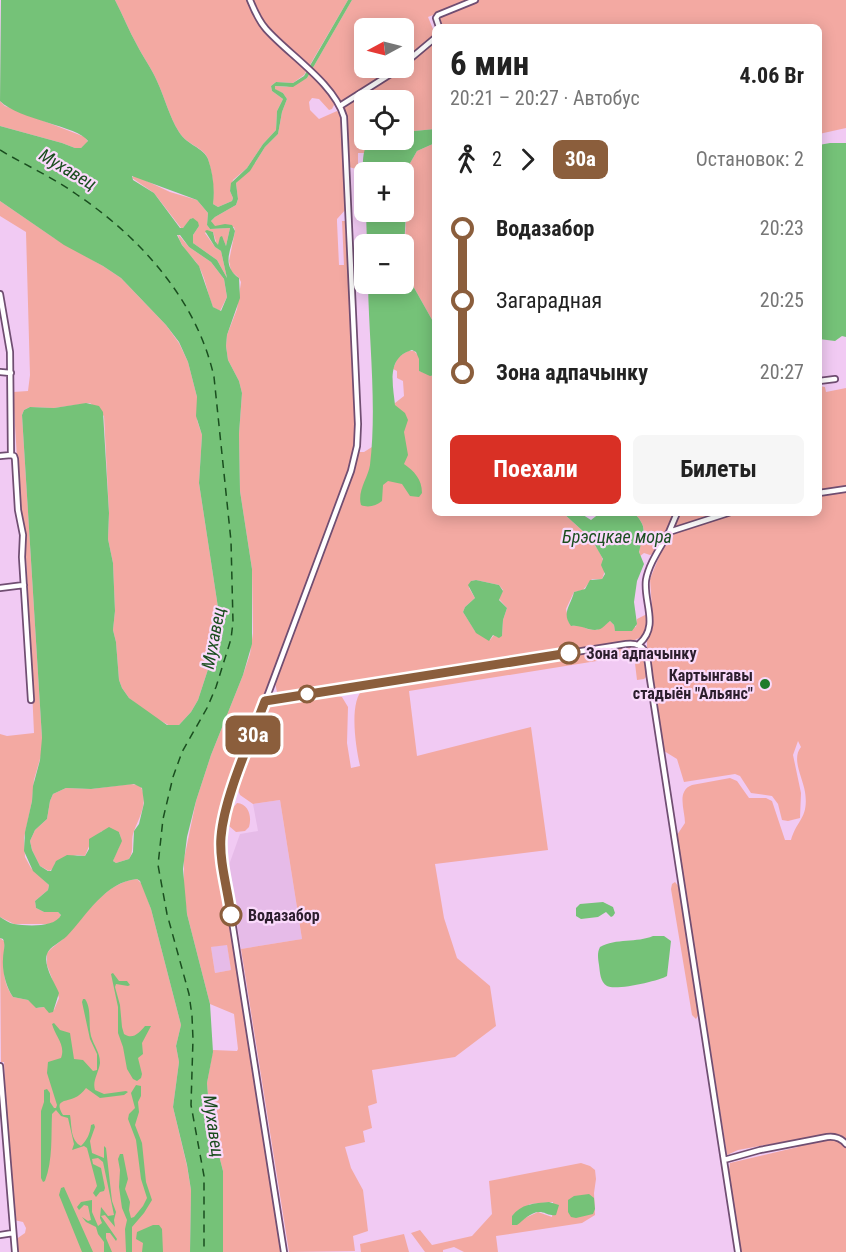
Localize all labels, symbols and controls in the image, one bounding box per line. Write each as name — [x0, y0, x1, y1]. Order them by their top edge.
north arrow — [354, 18, 414, 78]
map controls — [354, 18, 414, 294]
text: 6 мин — [450, 44, 529, 83]
text: 4.06 Br — [740, 63, 804, 88]
text: 20:21 – 20:27 · Автобус — [450, 86, 640, 110]
button: locate — [354, 90, 414, 150]
icon: walk — [450, 143, 483, 176]
icon: forward — [511, 143, 544, 176]
water label: Мухавец — [36, 144, 100, 194]
text: 2 — [492, 147, 502, 171]
text: 30а — [565, 147, 596, 171]
text: Остановок: 2 — [696, 147, 804, 171]
button: + — [354, 162, 414, 222]
text: Водазабор — [496, 216, 595, 241]
text: 20:23 — [760, 216, 804, 240]
button: − — [354, 234, 414, 294]
text: Загарадная — [496, 288, 602, 313]
text: 20:25 — [760, 288, 804, 312]
text: Зона адпачынку — [496, 360, 648, 385]
text: 20:27 — [760, 360, 804, 384]
button: Поехали — [450, 435, 621, 504]
button: Билеты — [633, 435, 804, 504]
water label: Брэсцкае мора — [562, 526, 672, 547]
water label: Мухавец — [197, 605, 229, 671]
marker: Зона адпачынку — [558, 642, 580, 664]
place label: Зона адпачынку — [586, 644, 697, 663]
place label: Картынгавы стадыён "Альянс" — [633, 666, 753, 703]
marker: Картынгавы стадыён "Альянс" — [758, 677, 772, 691]
unlabelled marker — [298, 685, 316, 703]
line badge: 30а — [218, 716, 288, 754]
text: 30а — [237, 723, 269, 747]
marker: Водазабор — [220, 904, 242, 926]
place label: Водазабор — [248, 906, 320, 925]
water label: Мухавец — [199, 1094, 229, 1158]

